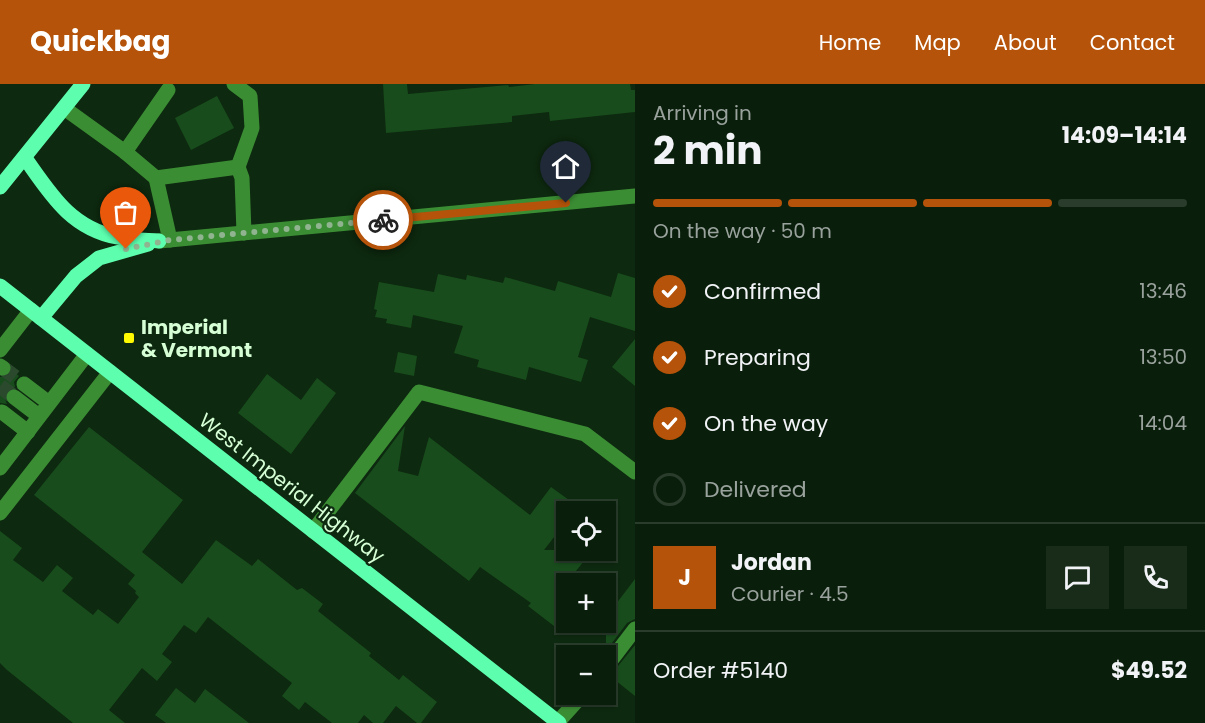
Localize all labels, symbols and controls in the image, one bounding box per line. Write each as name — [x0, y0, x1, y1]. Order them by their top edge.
text: Quickbag — [30, 22, 170, 61]
text: Home — [819, 28, 881, 57]
text: Map — [914, 28, 961, 57]
text: About — [994, 28, 1057, 57]
text: Contact — [1090, 28, 1175, 57]
text: Arriving in — [653, 99, 752, 127]
text: 14:09–14:14 — [1062, 120, 1187, 151]
text: 2 min — [653, 123, 763, 178]
pin — [540, 141, 591, 203]
icon: home — [549, 150, 582, 183]
pin — [100, 187, 151, 249]
courier — [353, 190, 413, 250]
icon: bag — [109, 196, 142, 229]
icon: bike — [367, 204, 400, 237]
text: On the way · 50 m — [653, 217, 832, 245]
icon: check — [653, 275, 686, 308]
text: Confirmed — [704, 276, 821, 307]
text: 13:46 — [1139, 277, 1187, 305]
place label: Imperial & Vermont — [141, 313, 252, 364]
marker: Imperial & Vermont — [122, 331, 136, 345]
icon: check — [653, 341, 686, 374]
text: Preparing — [704, 342, 811, 373]
text: 13:50 — [1139, 343, 1187, 371]
street label: West Imperial Highway — [193, 407, 391, 569]
icon: check — [653, 407, 686, 440]
text: On the way — [704, 408, 828, 439]
text: 14:04 — [1139, 409, 1187, 437]
text: Delivered — [704, 474, 807, 505]
map controls — [556, 501, 616, 705]
button: locate — [556, 501, 616, 561]
button: chat — [1046, 546, 1109, 609]
button: phone — [1124, 546, 1187, 609]
text: Jordan — [731, 547, 812, 578]
text: J — [678, 562, 691, 593]
button: + — [556, 573, 616, 633]
text: Courier · 4.5 — [731, 580, 849, 608]
button: − — [556, 645, 616, 705]
text: Order #5140 — [653, 655, 788, 686]
text: $49.52 — [1111, 655, 1187, 686]

